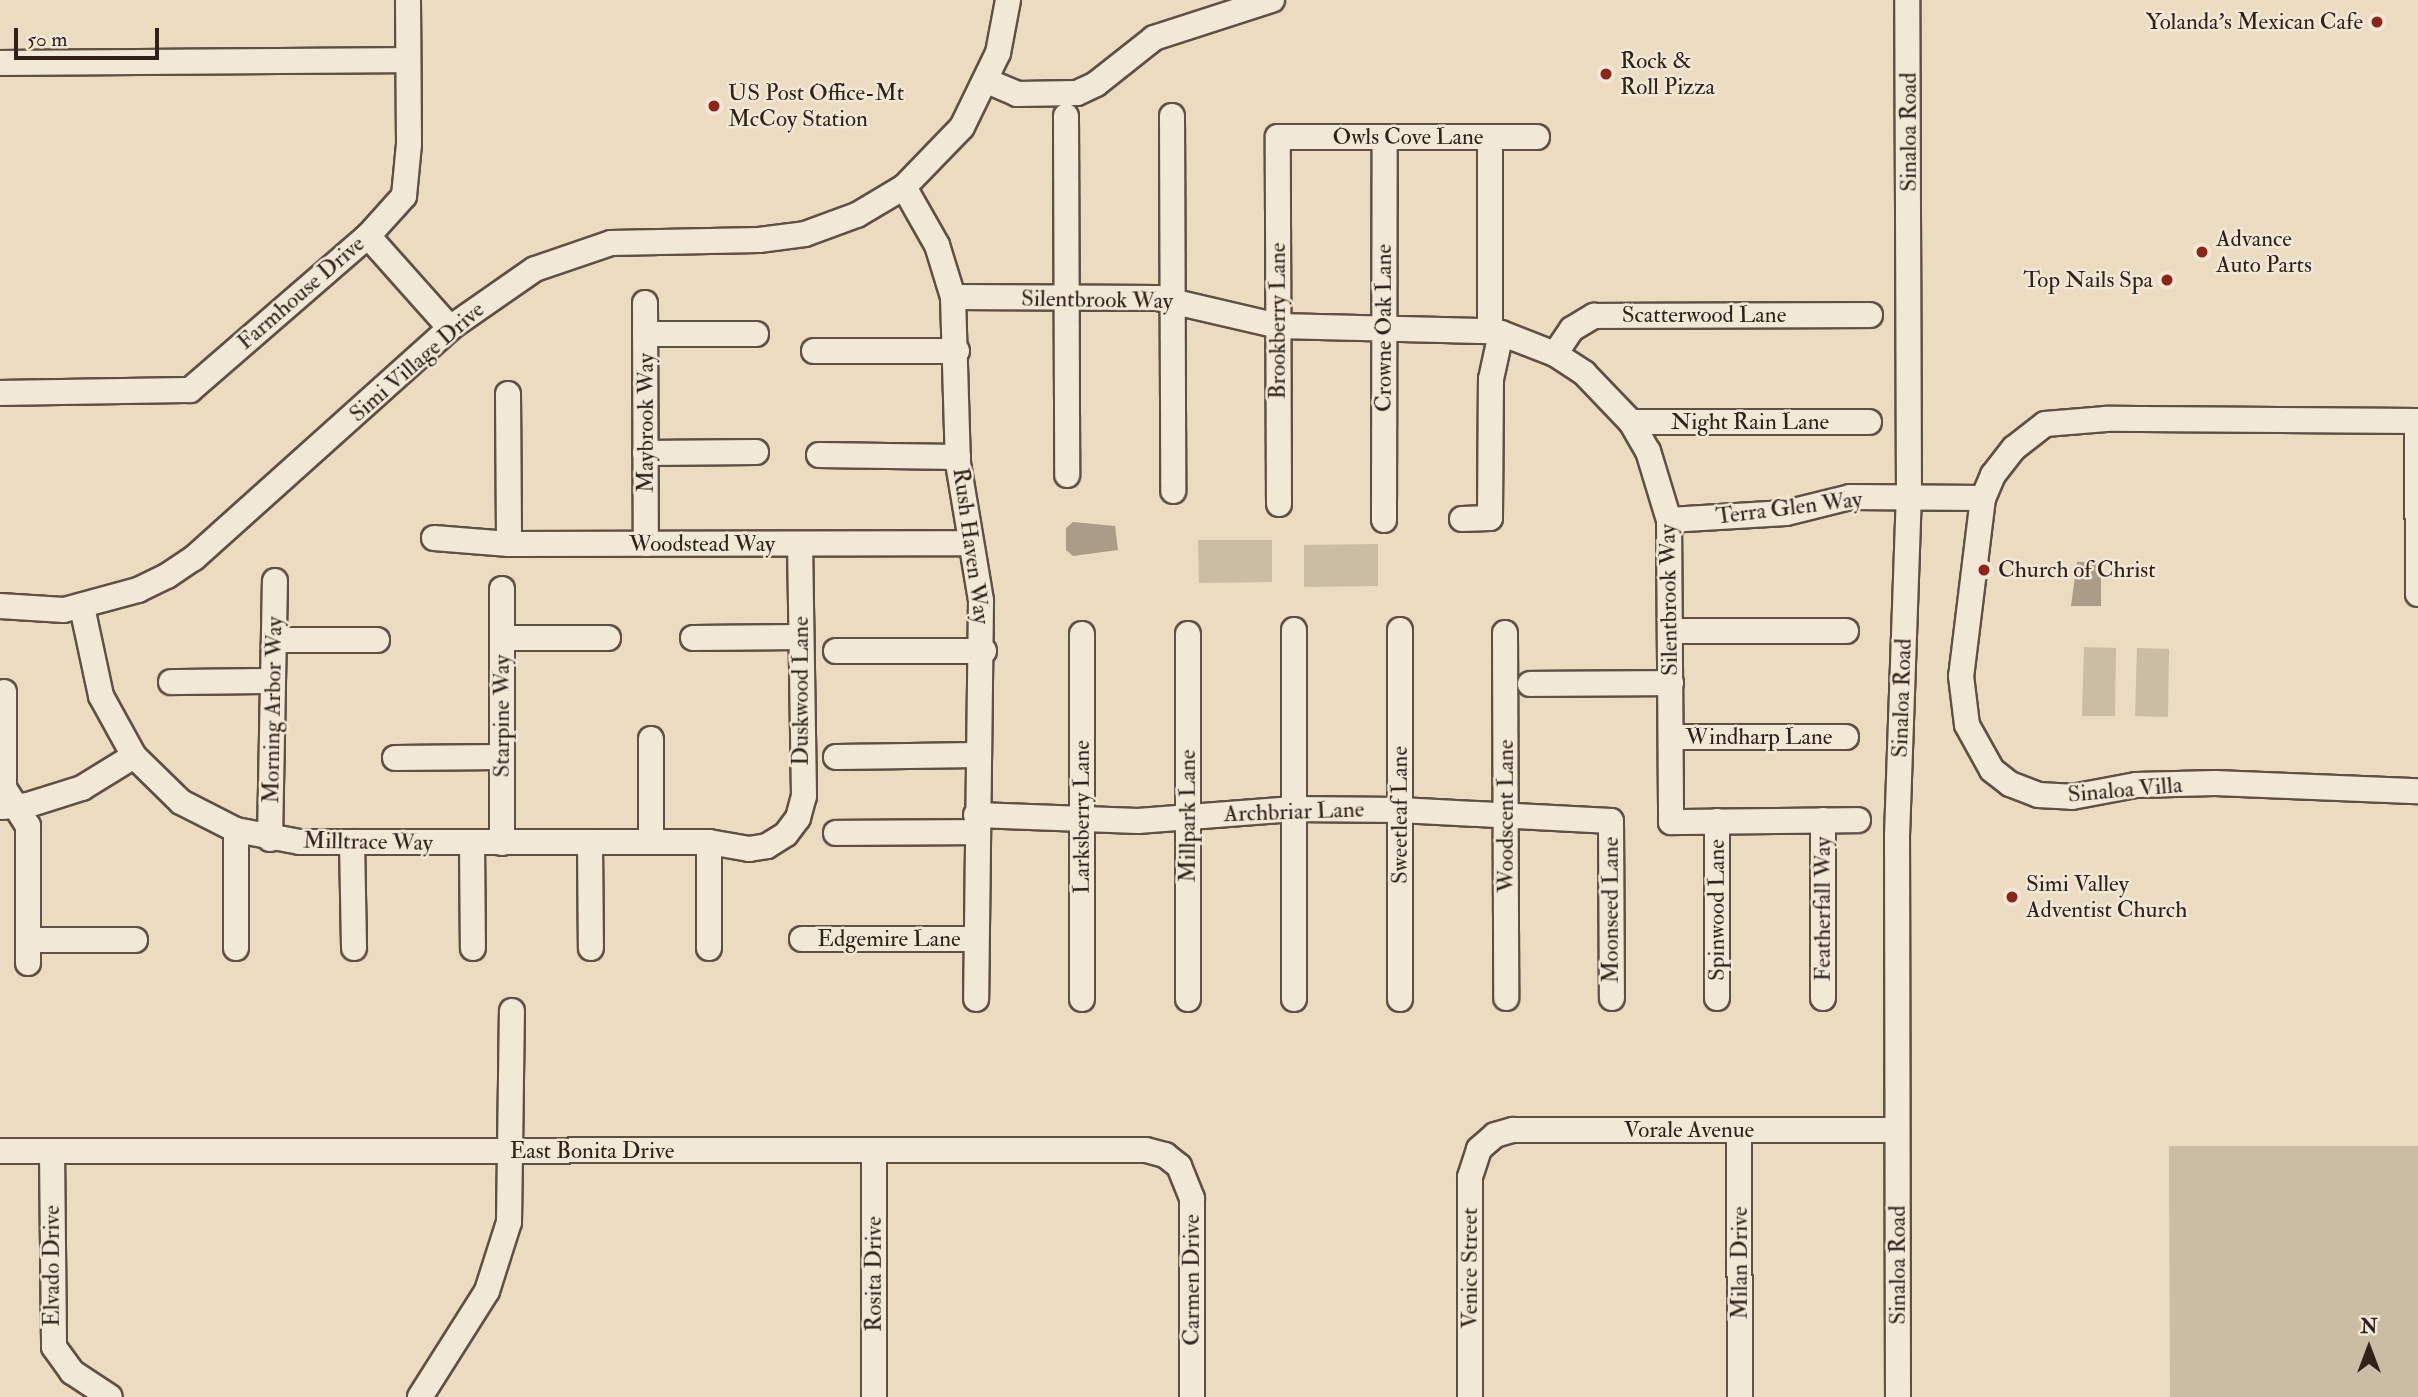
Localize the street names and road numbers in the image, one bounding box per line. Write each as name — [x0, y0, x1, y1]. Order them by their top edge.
street label: Sinaloa Road — [1895, 72, 1923, 192]
street label: Owls Cove Lane — [1333, 123, 1483, 151]
street label: Farmhouse Drive — [232, 230, 370, 356]
street label: Brookberry Lane — [1264, 243, 1292, 399]
street label: Crowne Oak Lane — [1370, 244, 1398, 412]
street label: Silentbrook Way — [1021, 285, 1173, 315]
street label: Simi Village Drive — [344, 296, 490, 428]
street label: Scatterwood Lane — [1622, 301, 1786, 329]
street label: Maybrook Way — [632, 353, 660, 493]
street label: Night Rain Lane — [1671, 408, 1829, 436]
street label: Rush Haven Way — [946, 466, 996, 626]
street label: Terra Glen Way — [1714, 485, 1864, 531]
street label: Silentbrook Way — [1654, 524, 1684, 676]
street label: Woodstead Way — [629, 530, 775, 558]
street label: Morning Arbor Way — [258, 616, 288, 804]
street label: Duskwood Lane — [787, 616, 815, 766]
street label: Sinaloa Road — [1886, 638, 1918, 758]
street label: Starpine Way — [488, 655, 516, 777]
street label: Windharp Lane — [1686, 723, 1832, 751]
street label: Woodscent Lane — [1492, 739, 1520, 893]
street label: Larksberry Lane — [1068, 740, 1096, 894]
street label: Sweetleaf Lane — [1386, 746, 1414, 884]
street label: Millpark Lane — [1174, 749, 1202, 883]
street label: Sinaloa Villa — [2067, 771, 2183, 809]
street label: Archbriar Lane — [1223, 796, 1365, 828]
street label: Milltrace Way — [303, 827, 433, 857]
street label: Moonseed Lane — [1597, 837, 1625, 983]
street label: Featherfall Way — [1809, 837, 1837, 981]
street label: Spinwood Lane — [1703, 839, 1731, 981]
street label: Edgemire Lane — [817, 925, 961, 953]
street label: Vorale Avenue — [1624, 1116, 1754, 1144]
street label: East Bonita Drive — [510, 1137, 674, 1165]
street label: Elvado Drive — [38, 1205, 66, 1327]
street label: Sinaloa Road — [1884, 1205, 1912, 1325]
street label: Milan Drive — [1726, 1206, 1754, 1320]
street label: Venice Street — [1456, 1207, 1484, 1329]
street label: Carmen Drive — [1178, 1214, 1206, 1346]
street label: Rosita Drive — [860, 1216, 888, 1332]

